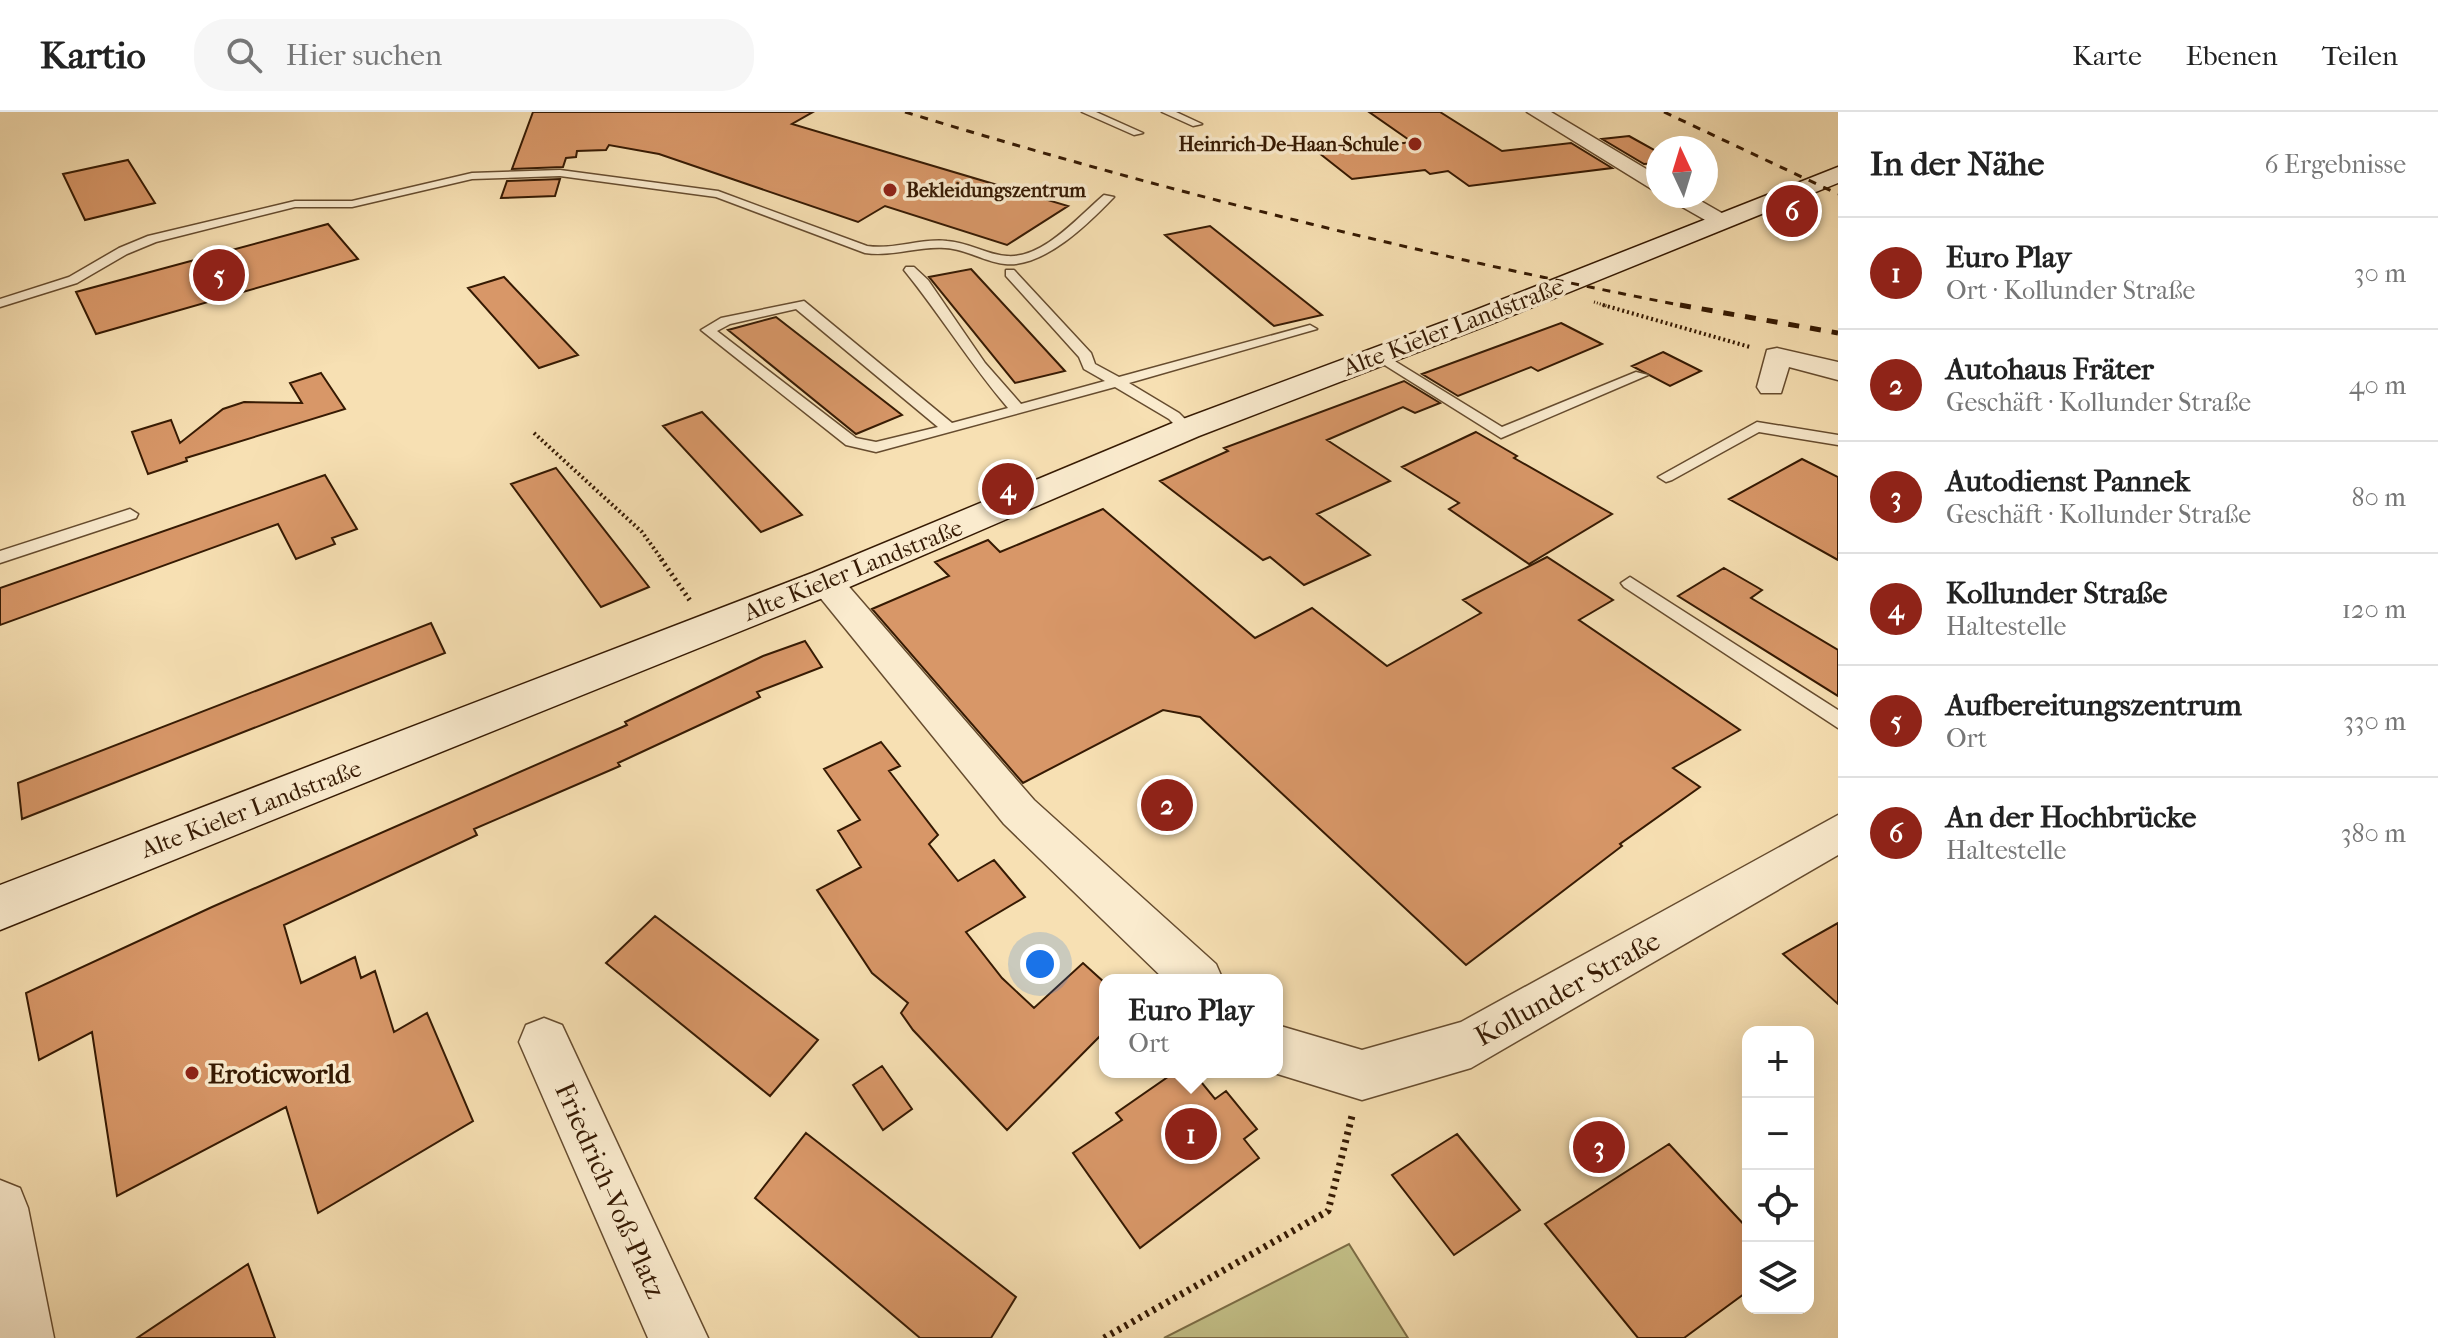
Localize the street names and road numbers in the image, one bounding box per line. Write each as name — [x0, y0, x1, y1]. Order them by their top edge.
street label: Alte Kieler Landstraße — [1338, 272, 1567, 382]
street label: Alte Kieler Landstraße — [738, 513, 967, 627]
street label: Alte Kieler Landstraße — [136, 754, 365, 864]
street label: Kollunder Straße — [1469, 924, 1666, 1053]
street label: Friedrich-Voß-Platz — [548, 1077, 673, 1303]

